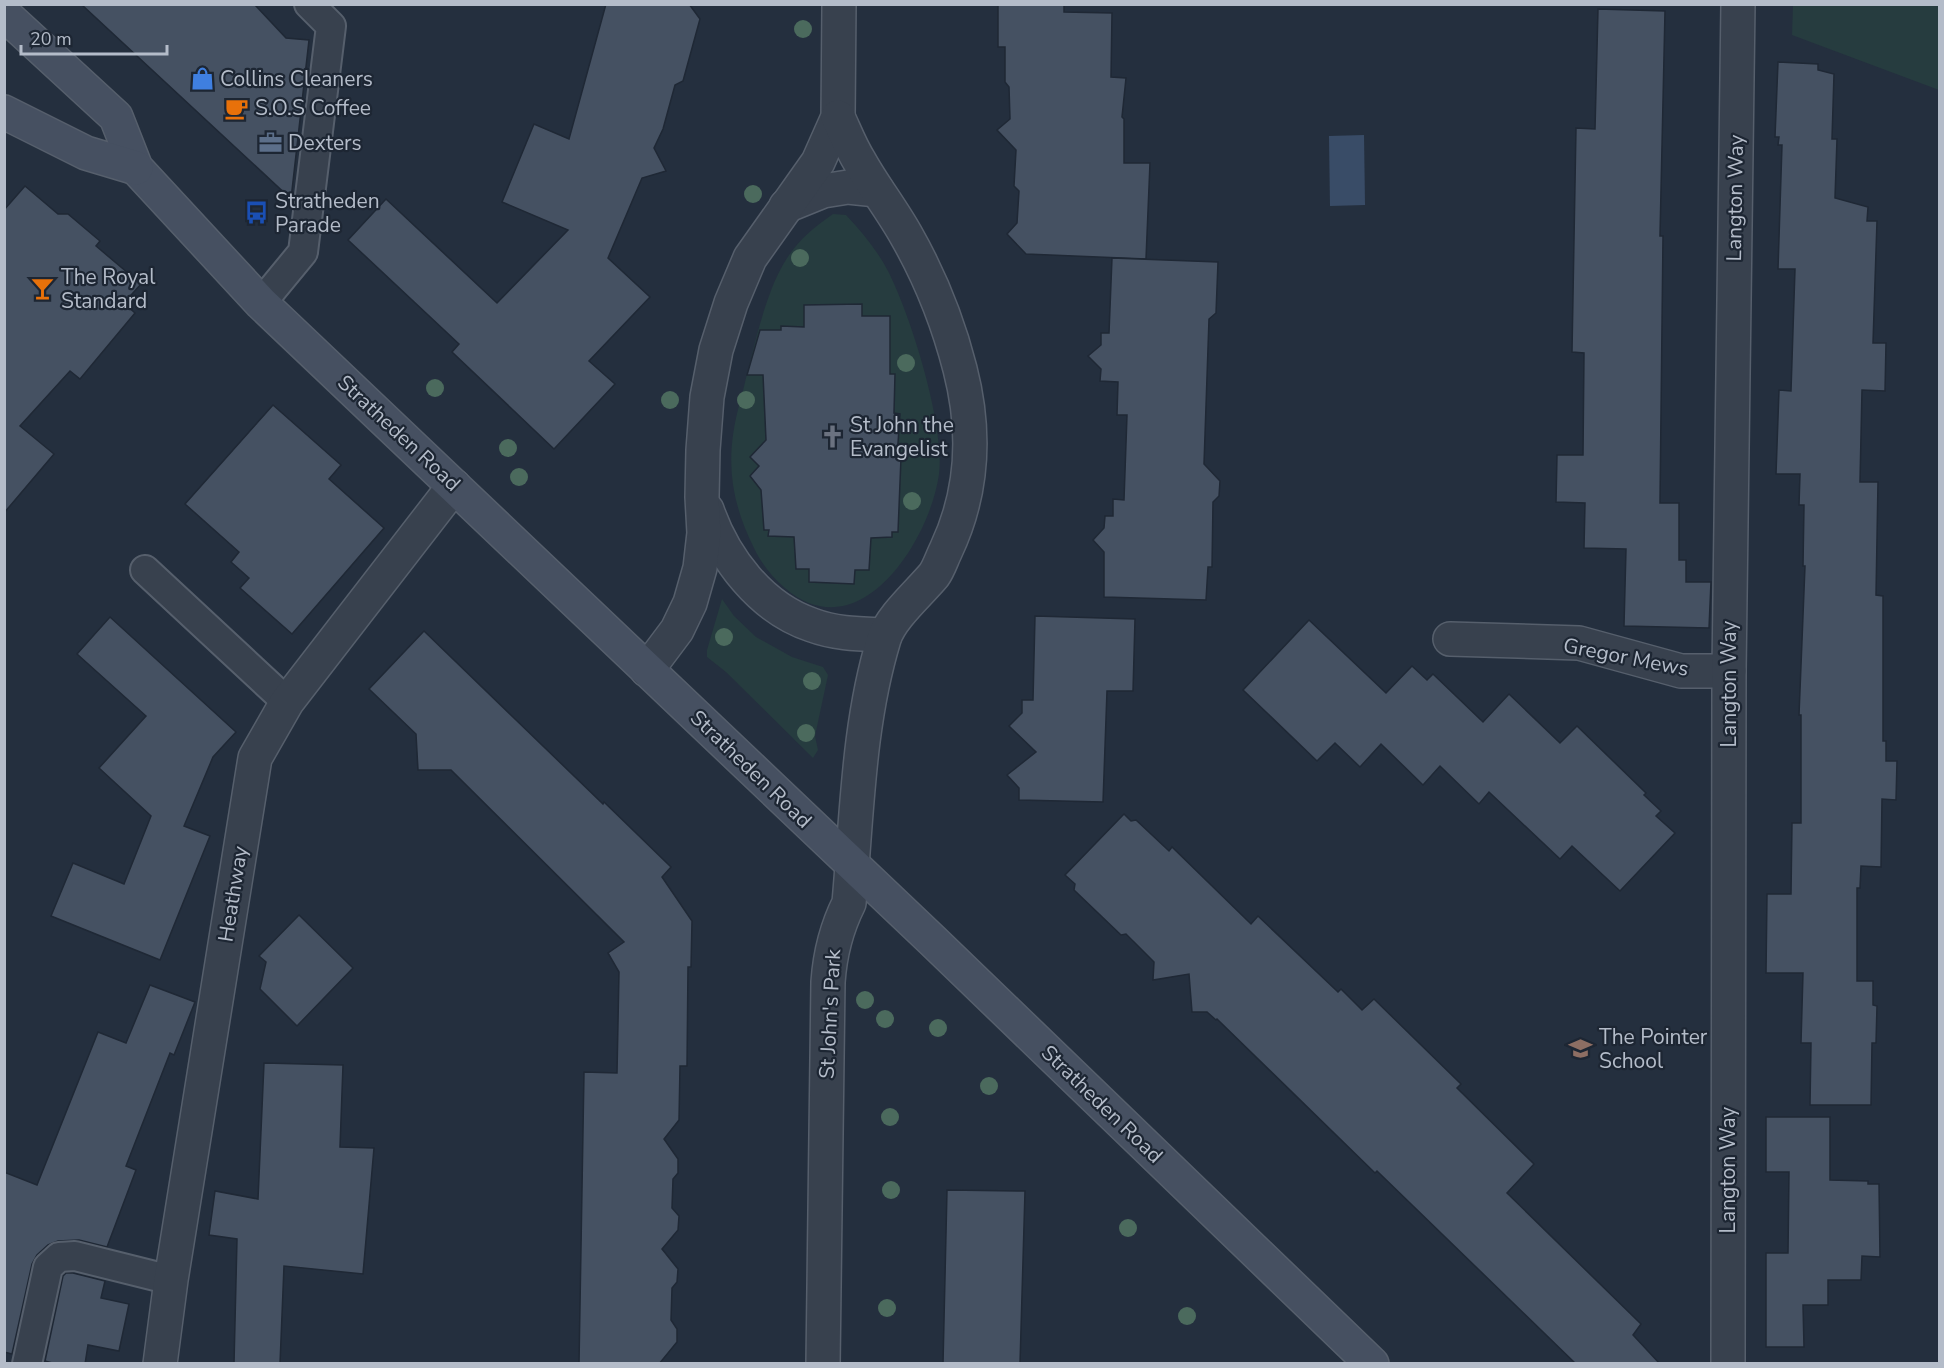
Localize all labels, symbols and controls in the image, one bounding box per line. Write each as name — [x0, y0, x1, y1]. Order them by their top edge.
scale bar — [21, 18, 166, 56]
text: 20 m — [30, 27, 72, 51]
place label: Collins Cleaners — [220, 65, 373, 93]
shop icon: Collins Cleaners — [189, 66, 215, 92]
place label: S.O.S Coffee — [255, 94, 371, 122]
cafe icon: S.O.S Coffee — [224, 95, 250, 121]
place label: Dexters — [288, 129, 362, 157]
office icon: Dexters — [257, 130, 283, 156]
street label: Langton Way — [1720, 134, 1750, 262]
place label: Stratheden Parade — [275, 187, 380, 239]
bus stop icon: Stratheden Parade — [244, 200, 270, 226]
place label: The Royal Standard — [61, 263, 156, 315]
bar icon: The Royal Standard — [30, 276, 56, 302]
street label: Stratheden Road — [331, 369, 467, 497]
place label: St John the Evangelist — [850, 411, 954, 463]
church icon: St John the Evangelist — [819, 424, 845, 450]
street label: Langton Way — [1715, 620, 1743, 747]
street label: Gregor Mews — [1561, 631, 1691, 683]
street label: Stratheden Road — [684, 704, 818, 834]
street label: Heathway — [212, 844, 254, 944]
street label: St John's Park — [813, 948, 847, 1080]
place label: The Pointer School — [1599, 1023, 1708, 1075]
school or university icon: The Pointer School — [1568, 1036, 1594, 1062]
street label: Stratheden Road — [1035, 1039, 1169, 1169]
street label: Langton Way — [1714, 1106, 1742, 1233]

